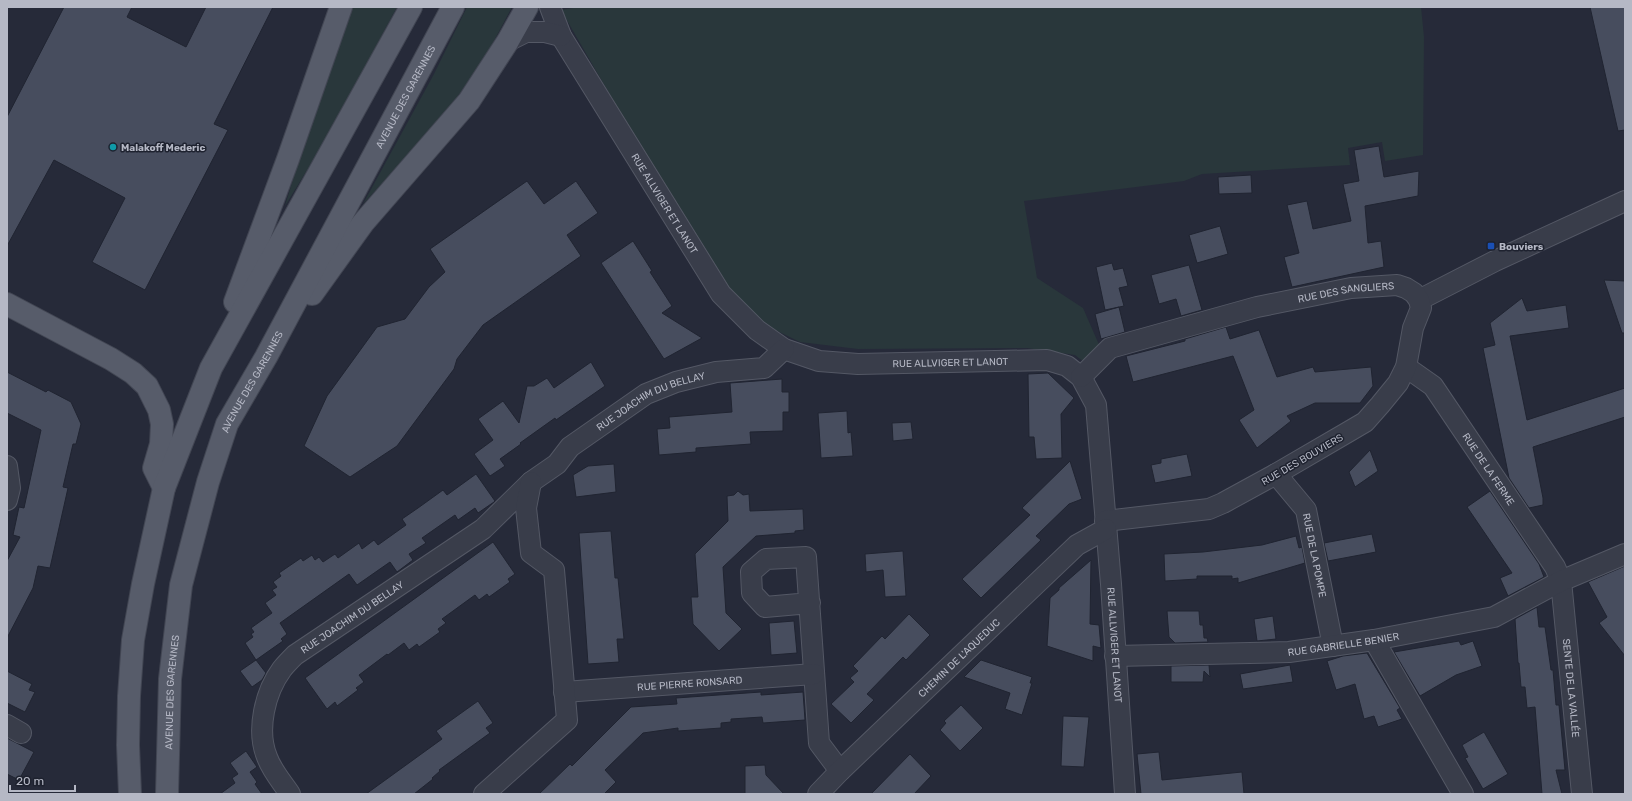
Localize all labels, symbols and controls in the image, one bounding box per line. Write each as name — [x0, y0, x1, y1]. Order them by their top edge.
street label: AVENUE DES GARENNES — [374, 43, 438, 151]
marker: Malakoff Mederic — [108, 142, 118, 152]
place label: Malakoff Mederic — [121, 142, 205, 154]
street label: RUE ALLVIGER ET LANOT — [628, 152, 700, 256]
marker: Bouviers — [1486, 241, 1496, 251]
place label: Bouviers — [1499, 241, 1544, 253]
street label: RUE DES SANGLIERS — [1297, 280, 1395, 306]
street label: AVENUE DES GARENNES — [220, 329, 286, 435]
street label: RUE ALLVIGER ET LANOT — [892, 356, 1009, 370]
street label: RUE JOACHIM DU BELLAY — [594, 370, 707, 434]
street label: RUE DE LA FERME — [1459, 431, 1517, 508]
street label: RUE DES BOUVIERS — [1260, 432, 1345, 488]
street label: RUE DE LA POMPE — [1300, 512, 1328, 599]
street label: RUE JOACHIM DU BELLAY — [299, 579, 407, 656]
street label: RUE ALLVIGER ET LANOT — [1104, 587, 1124, 704]
street label: CHEMIN DE L'AQUEDUC — [916, 616, 1003, 700]
street label: RUE GABRIELLE BENIER — [1287, 630, 1401, 659]
street label: AVENUE DES GARENNES — [163, 634, 182, 750]
street label: SENTE DE LA VALLÉE — [1560, 638, 1581, 738]
street label: RUE PIERRE RONSARD — [637, 674, 743, 694]
scale bar — [10, 767, 75, 793]
text: 20 m — [16, 774, 44, 788]

